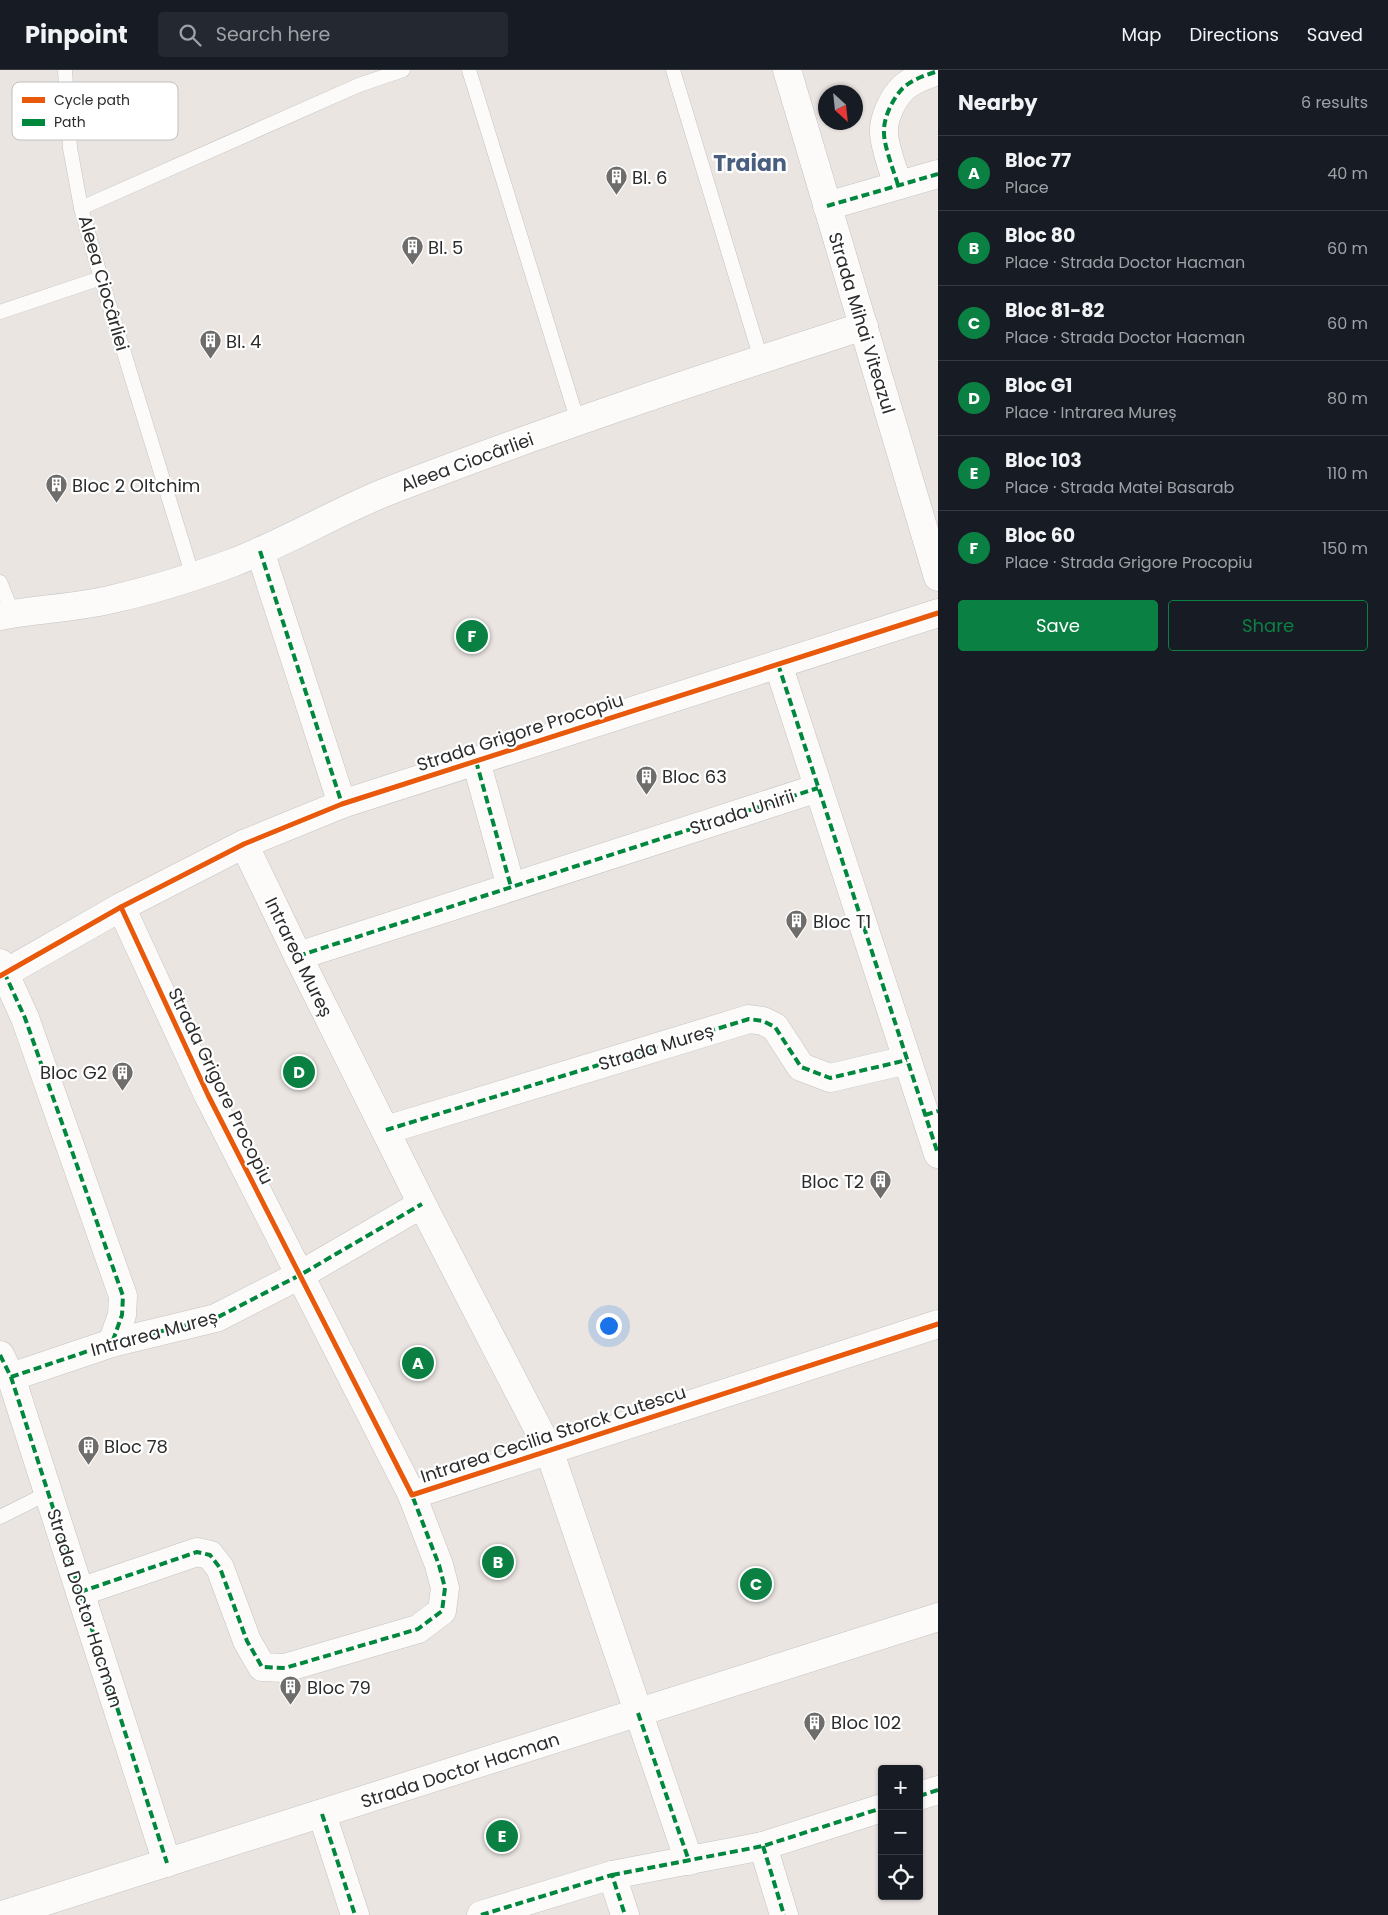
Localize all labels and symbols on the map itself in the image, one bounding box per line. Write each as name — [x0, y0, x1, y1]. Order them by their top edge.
legend — [12, 82, 178, 140]
north arrow — [818, 85, 863, 130]
text: Cycle path — [54, 90, 130, 110]
text: Path — [54, 112, 86, 132]
district label: Traian — [713, 148, 787, 179]
building icon: Bl. 6 — [604, 165, 628, 196]
place label: Bl. 6 — [632, 165, 667, 190]
street label: Aleea Ciocârliei — [73, 212, 135, 354]
street label: Strada Mihai Viteazul — [822, 229, 902, 417]
building icon: Bl. 5 — [400, 235, 424, 266]
place label: Bl. 5 — [428, 235, 463, 260]
building icon: Bl. 4 — [198, 329, 222, 360]
place label: Bl. 4 — [226, 329, 261, 354]
street label: Aleea Ciocârliei — [397, 426, 537, 498]
building icon: Bloc 2 Oltchim — [44, 473, 68, 504]
place label: Bloc 2 Oltchim — [72, 473, 200, 498]
pin: F — [456, 617, 488, 655]
street label: Strada Grigore Procopiu — [413, 687, 627, 777]
building icon: Bloc 63 — [634, 764, 658, 795]
place label: Bloc 63 — [662, 764, 727, 789]
street label: Strada Unirii — [686, 783, 798, 841]
street label: Intrarea Mureș — [259, 893, 339, 1021]
building icon: Bloc T1 — [785, 909, 809, 940]
place label: Bloc T1 — [813, 909, 871, 934]
street label: Strada Grigore Procopiu — [162, 984, 280, 1188]
street label: Strada Mureș — [595, 1018, 717, 1076]
pin: D — [283, 1053, 315, 1091]
place label: Bloc G2 — [40, 1060, 107, 1085]
building icon: Bloc G2 — [111, 1060, 135, 1091]
place label: Bloc T2 — [801, 1169, 864, 1194]
building icon: Bloc T2 — [868, 1169, 892, 1200]
street label: Intrarea Mureș — [88, 1304, 220, 1362]
your location — [596, 1313, 622, 1339]
pin: A — [402, 1344, 434, 1382]
street label: Intrarea Cecilia Storck Cutescu — [417, 1379, 689, 1489]
building icon: Bloc 78 — [76, 1434, 100, 1465]
place label: Bloc 78 — [104, 1434, 168, 1459]
street label: Strada Doctor Hacman — [41, 1505, 129, 1711]
pin: B — [482, 1543, 514, 1581]
pin: C — [740, 1565, 772, 1603]
building icon: Bloc 79 — [279, 1675, 303, 1706]
place label: Bloc 79 — [307, 1675, 371, 1700]
building icon: Bloc 102 — [803, 1710, 827, 1741]
place label: Bloc 102 — [831, 1710, 901, 1735]
street label: Strada Doctor Hacman — [357, 1726, 563, 1814]
pin: E — [486, 1817, 518, 1855]

